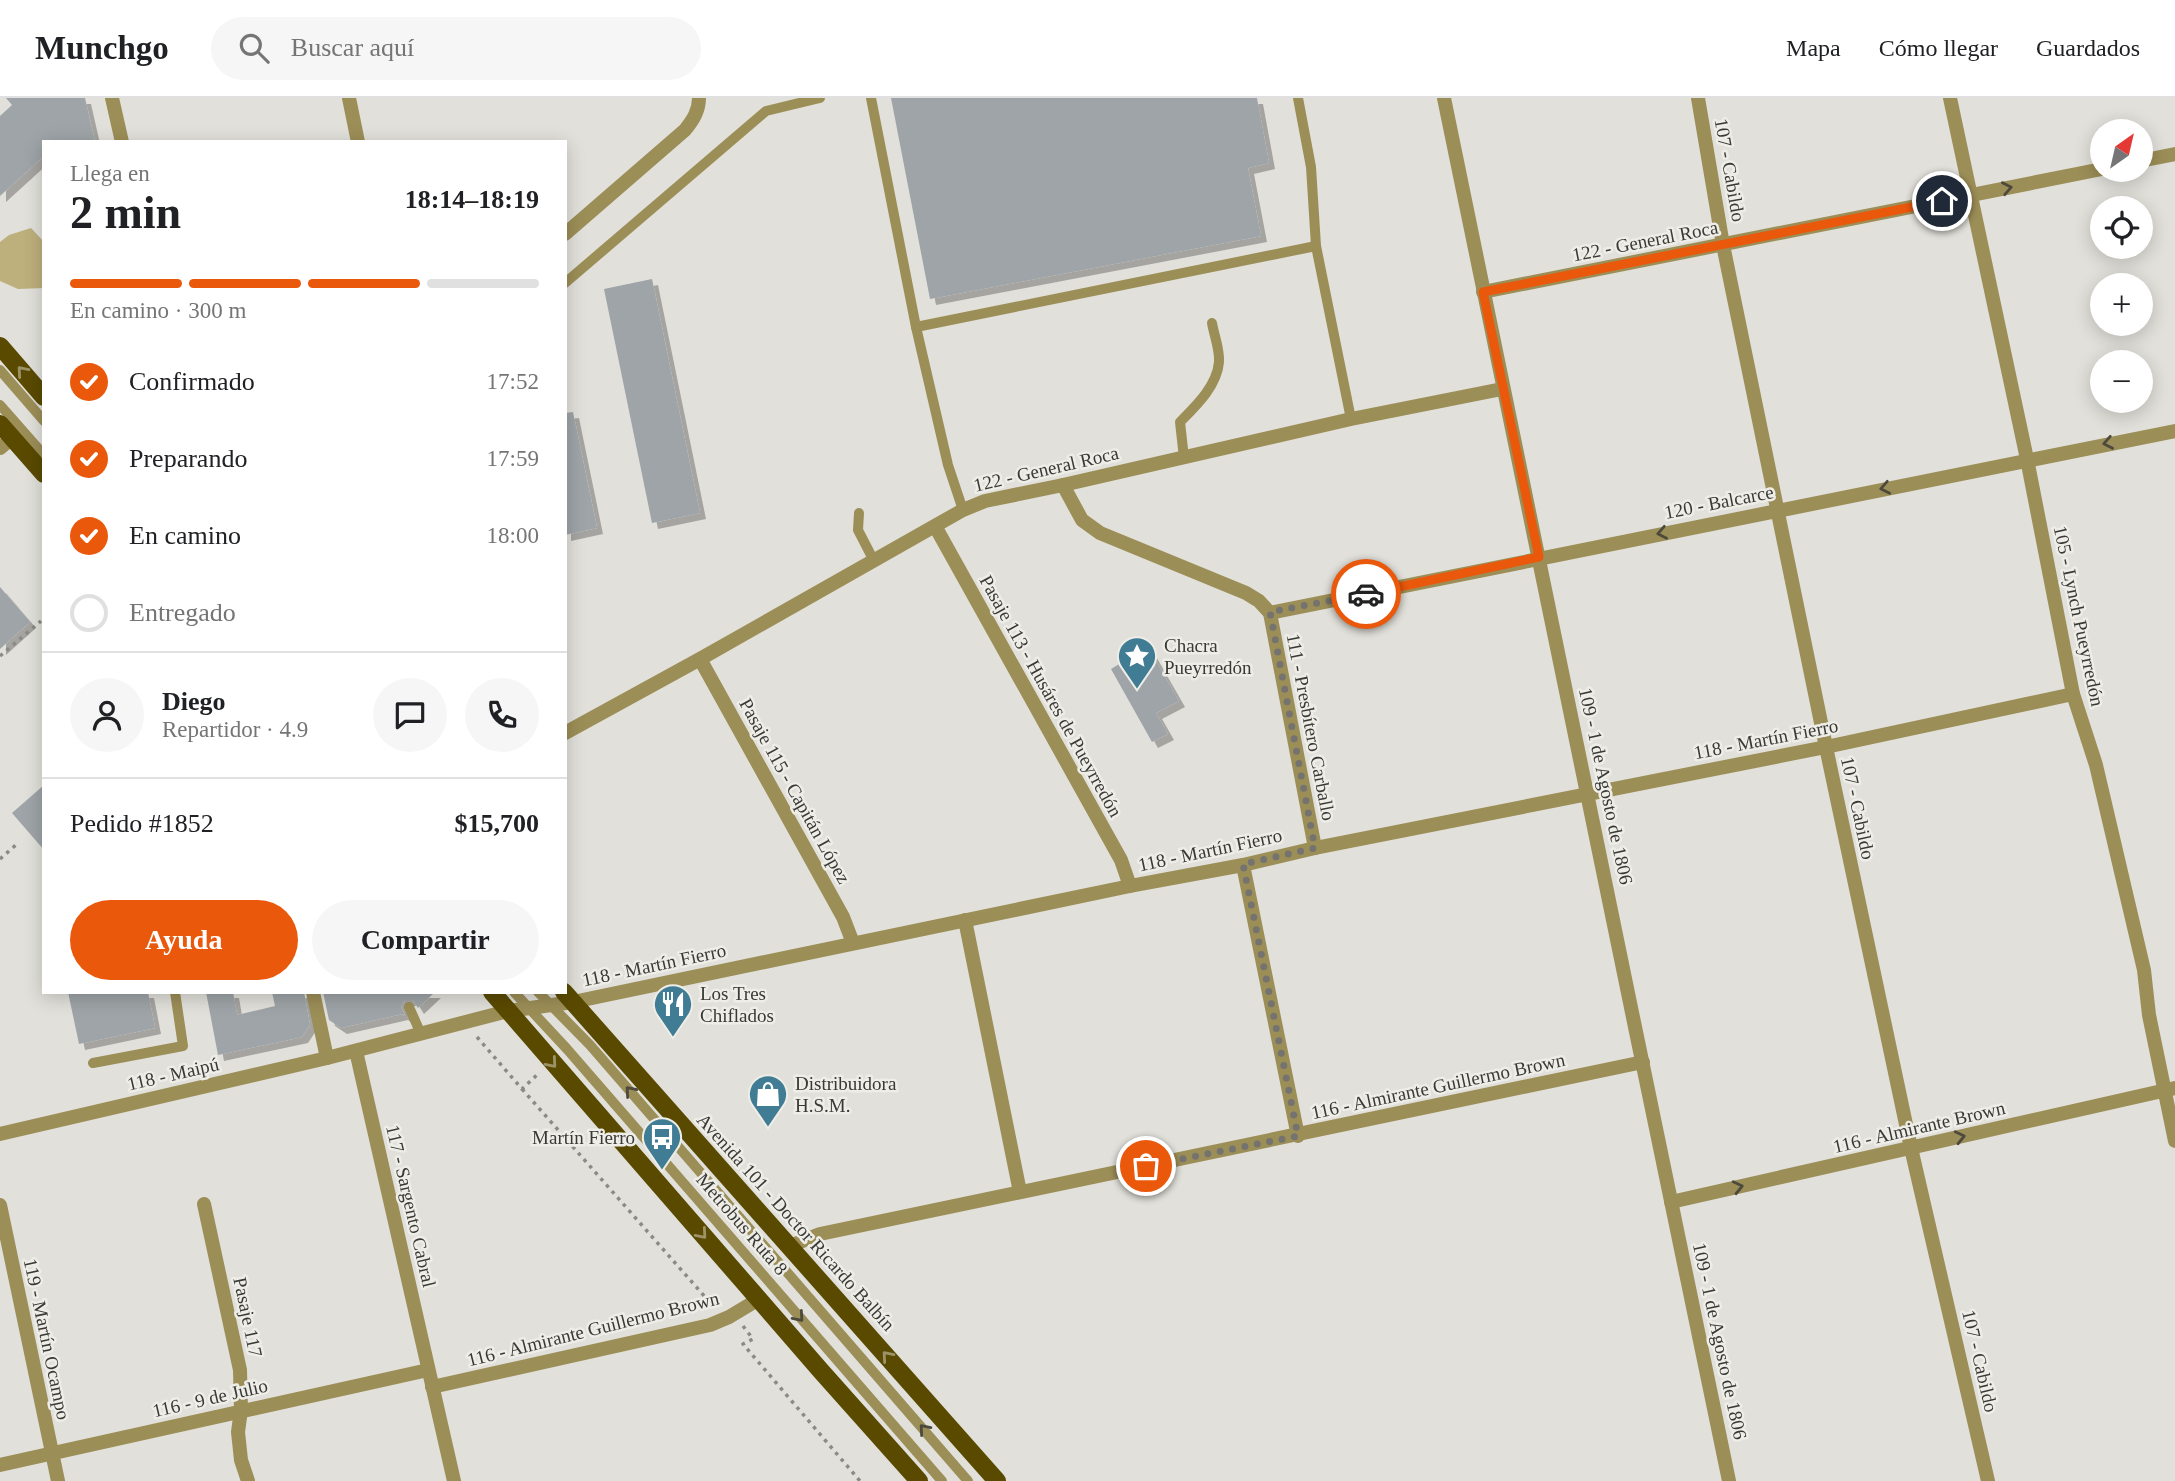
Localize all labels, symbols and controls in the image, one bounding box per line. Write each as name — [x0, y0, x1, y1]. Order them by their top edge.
search box — [211, 17, 701, 80]
icon: search — [235, 29, 273, 67]
text: Munchgo — [35, 30, 169, 66]
text: Buscar aquí — [291, 33, 414, 62]
text: Mapa — [1786, 35, 1841, 61]
text: Cómo llegar — [1879, 35, 1998, 61]
text: Guardados — [2036, 35, 2140, 61]
street label: 107 - Cabildo — [1711, 117, 1749, 223]
north arrow — [2090, 119, 2152, 182]
map controls — [2090, 119, 2153, 413]
text: Llega en — [70, 161, 150, 186]
pin — [1912, 171, 1972, 231]
one-way arrow — [2001, 181, 2013, 196]
icon: home — [1923, 182, 1961, 220]
text: 18:14–18:19 — [405, 185, 539, 214]
text: 2 min — [70, 187, 181, 238]
button: locate — [2090, 196, 2153, 259]
street label: 122 - General Roca — [1570, 216, 1720, 265]
button: + — [2090, 273, 2153, 336]
text: En camino · 300 m — [70, 298, 246, 323]
button: − — [2090, 350, 2153, 413]
icon: check — [70, 363, 108, 401]
one-way arrow — [18, 367, 30, 380]
text: Confirmado — [129, 367, 255, 396]
text: 17:52 — [487, 369, 539, 394]
one-way arrow — [2102, 435, 2114, 450]
icon: check — [70, 440, 108, 478]
street label: 122 - General Roca — [971, 442, 1121, 496]
text: Preparando — [129, 444, 247, 473]
text: 17:59 — [487, 446, 539, 471]
one-way arrow — [1879, 479, 1891, 494]
street label: 120 - Balcarce — [1663, 481, 1775, 523]
icon: check — [70, 517, 108, 555]
text: En camino — [129, 521, 241, 550]
text: 18:00 — [487, 523, 539, 548]
one-way arrow — [1656, 524, 1668, 539]
street label: 105 - Lynch Pueyrredón — [2050, 524, 2109, 709]
courier — [1331, 559, 1401, 629]
street label: Pasaje 113 - Husáres de Pueyrredón — [976, 571, 1127, 821]
icon: car — [1347, 575, 1385, 613]
text: Entregado — [129, 598, 236, 627]
street label: 111 - Presbítero Carballo — [1283, 632, 1339, 822]
place icon: Chacra Pueyrredón — [1116, 635, 1158, 690]
place label: Chacra Pueyrredón — [1164, 635, 1252, 678]
button: person — [70, 678, 144, 752]
button: chat — [373, 678, 447, 752]
button: phone — [465, 678, 539, 752]
street label: 109 - 1 de Agosto de 1806 — [1575, 686, 1637, 886]
text: Diego — [162, 687, 226, 716]
street label: Pasaje 115 - Capitán López — [735, 695, 855, 887]
street label: 118 - Martín Fierro — [1692, 715, 1840, 763]
text: Repartidor · 4.9 — [162, 717, 308, 742]
street label: 107 - Cabildo — [1837, 755, 1879, 861]
text: Pedido #1852 — [70, 809, 214, 838]
text: $15,700 — [455, 809, 539, 838]
street label: 118 - Martín Fierro — [1136, 824, 1284, 876]
button: Ayuda — [70, 900, 298, 980]
button: Compartir — [312, 900, 539, 980]
street label: 118 - Martín Fierro — [580, 939, 728, 991]
restaurant icon: Los Tres Chiflados — [652, 983, 694, 1038]
place label: Los Tres Chiflados — [700, 983, 774, 1026]
street label: 116 - Almirante Guillermo Brown — [1309, 1049, 1567, 1123]
street label: 118 - Maipú — [125, 1053, 221, 1095]
one-way arrow — [544, 1055, 556, 1068]
shop icon: Distribuidora H.S.M. — [747, 1073, 789, 1128]
place label: Distribuidora H.S.M. — [795, 1073, 897, 1116]
one-way arrow — [626, 1086, 638, 1099]
street label: 116 - Almirante Brown — [1831, 1097, 2008, 1157]
street label: Avenida 101 - Doctor Ricardo Balbín — [693, 1109, 900, 1335]
bus stop icon: Martín Fierro — [641, 1116, 683, 1171]
street label: 117 - Sargento Cabral — [382, 1123, 440, 1289]
place label: Martín Fierro — [532, 1127, 635, 1148]
one-way arrow — [1954, 1131, 1966, 1145]
pin — [1116, 1136, 1176, 1196]
icon: bag — [1127, 1147, 1165, 1185]
street label: Metrobus Ruta 8 — [692, 1169, 792, 1279]
one-way arrow — [1732, 1181, 1744, 1195]
one-way arrow — [694, 1226, 706, 1239]
street label: 109 - 1 de Agosto de 1806 — [1689, 1241, 1751, 1441]
street label: 119 - Martín Ocampo — [20, 1256, 74, 1422]
street label: Pasaje 117 — [229, 1275, 267, 1359]
street label: 116 - Almirante Guillermo Brown — [465, 1287, 722, 1371]
one-way arrow — [791, 1308, 803, 1321]
street label: 107 - Cabildo — [1958, 1308, 2002, 1414]
one-way arrow — [883, 1351, 895, 1364]
street label: 116 - 9 de Julio — [150, 1375, 270, 1421]
one-way arrow — [920, 1425, 932, 1438]

